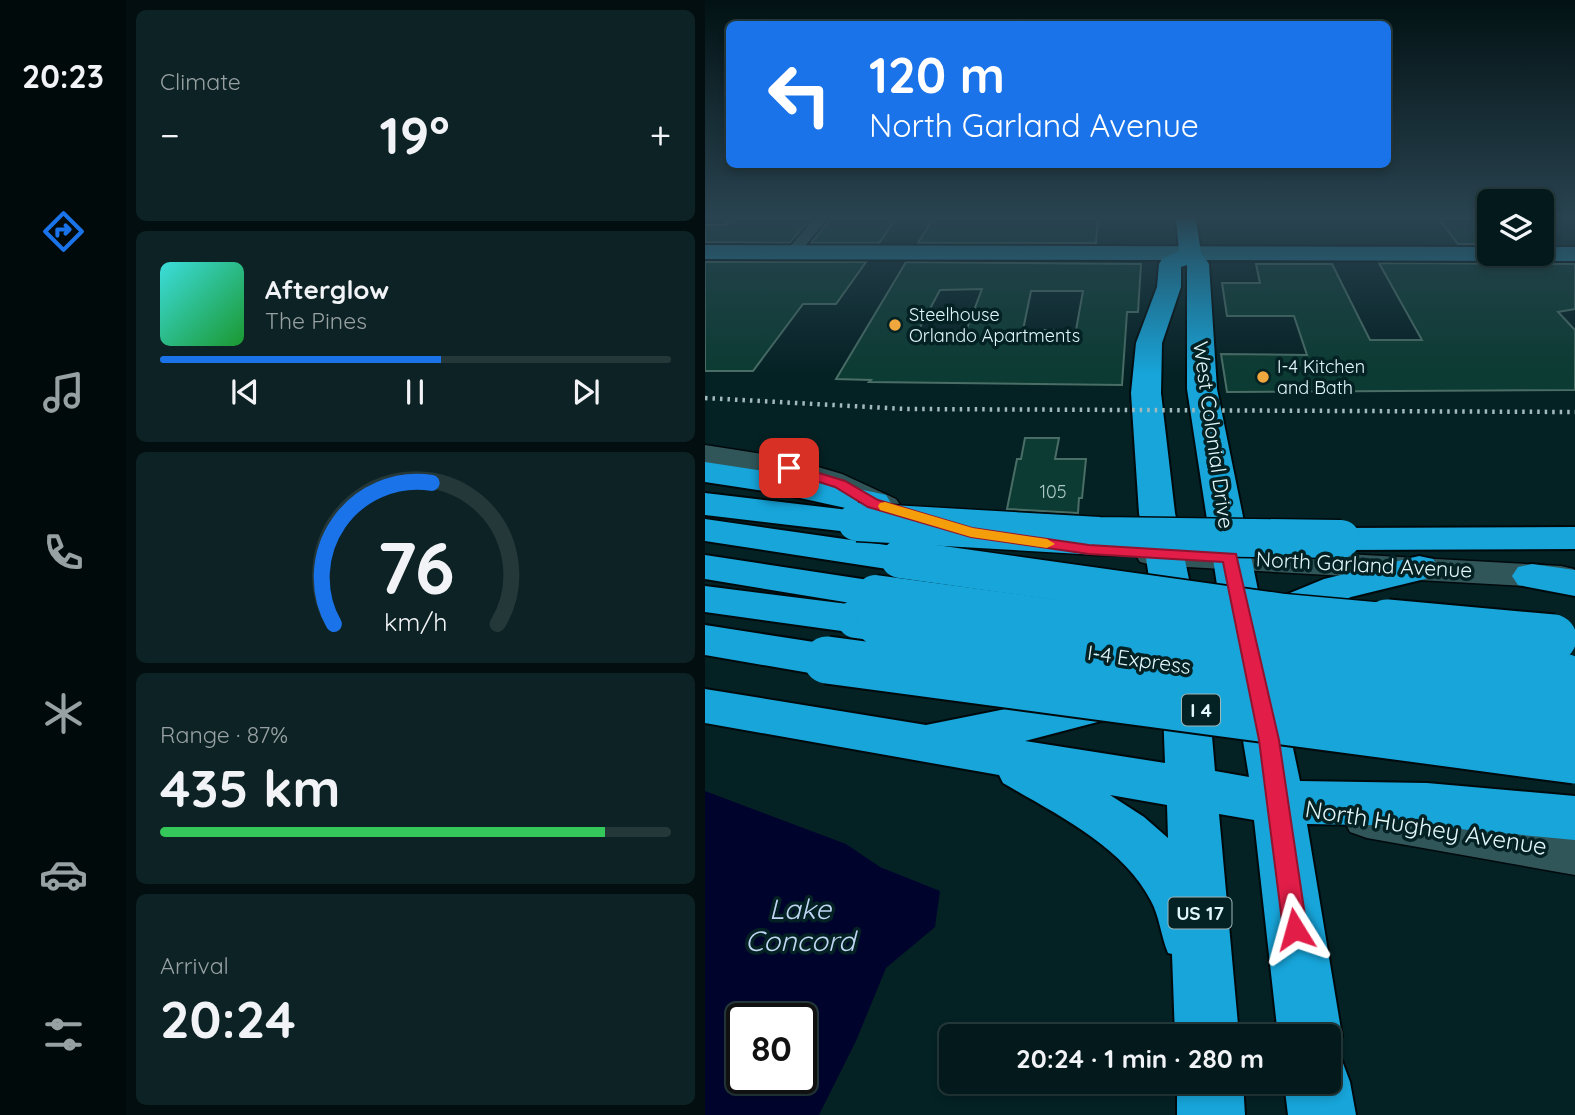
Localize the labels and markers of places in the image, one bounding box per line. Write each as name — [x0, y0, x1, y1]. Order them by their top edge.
place label: Steelhouse Orlando Apartments — [909, 303, 1080, 347]
marker: Steelhouse Orlando Apartments — [887, 317, 903, 333]
place label: I-4 Kitchen and Bath — [1277, 355, 1365, 399]
marker: I-4 Kitchen and Bath — [1255, 369, 1271, 385]
pin — [759, 438, 819, 498]

